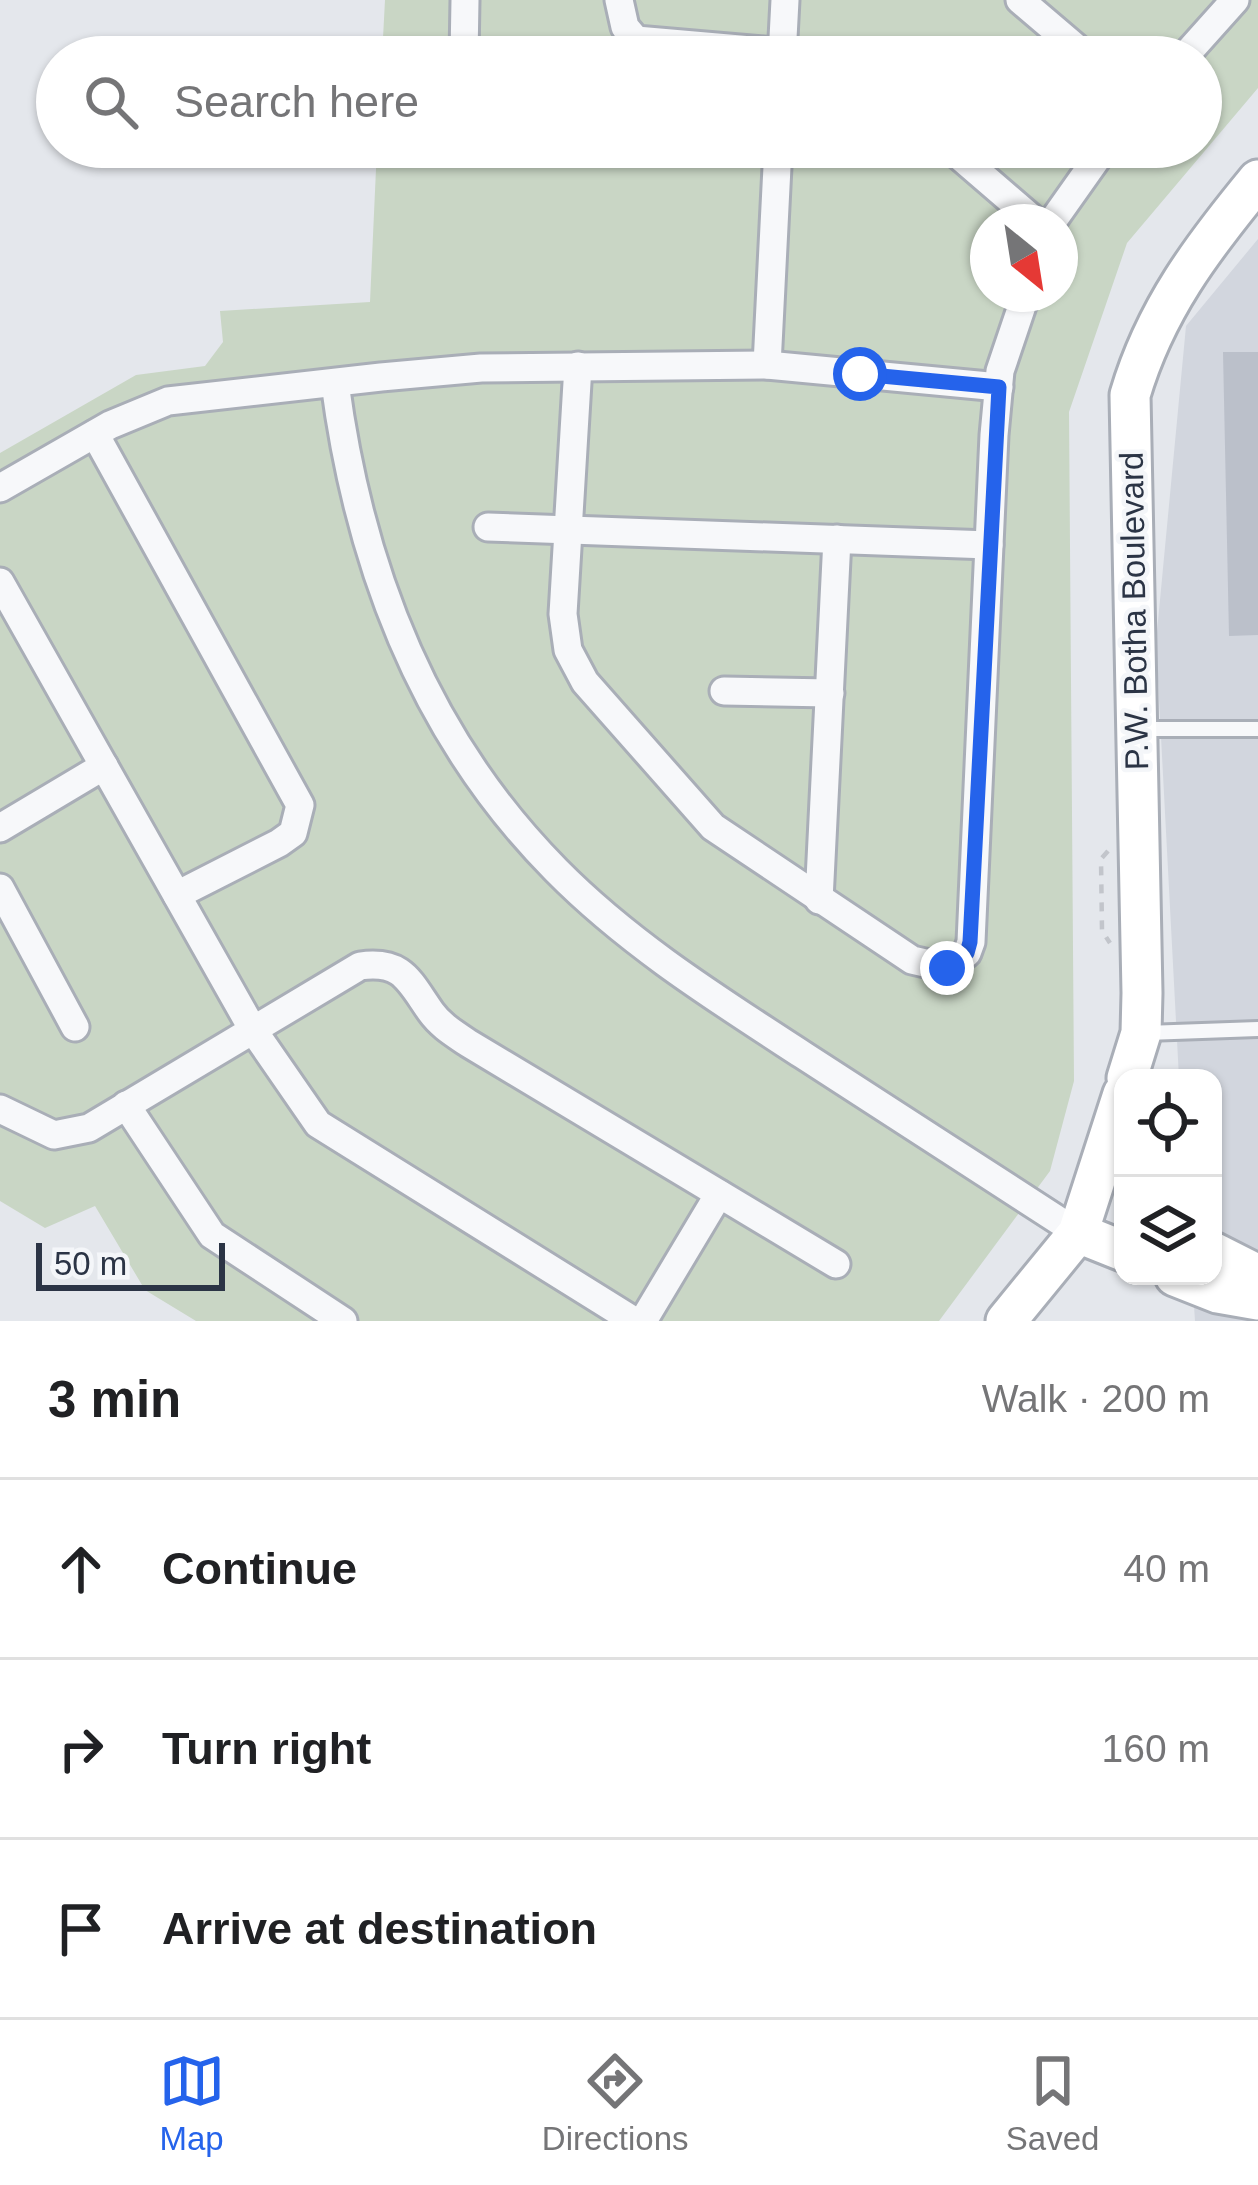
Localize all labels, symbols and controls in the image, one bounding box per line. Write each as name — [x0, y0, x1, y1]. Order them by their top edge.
search box — [36, 36, 1222, 168]
icon: search — [78, 69, 144, 135]
text: Search here — [174, 76, 419, 127]
north arrow — [970, 204, 1078, 312]
route start — [833, 347, 887, 401]
street label: P.W. Botha Boulevard — [1113, 451, 1155, 771]
route end — [920, 941, 974, 995]
map controls — [1114, 1069, 1222, 1285]
button: locate — [1114, 1069, 1222, 1177]
button: layers — [1114, 1177, 1222, 1285]
scale bar — [36, 1237, 225, 1290]
text: 50 m — [54, 1245, 127, 1282]
text: 3 min — [48, 1371, 181, 1428]
text: Walk · 200 m — [982, 1377, 1210, 1420]
icon: ahead — [48, 1536, 114, 1602]
text: Continue — [162, 1543, 357, 1594]
text: 40 m — [1123, 1547, 1210, 1590]
icon: right — [48, 1716, 114, 1782]
text: Turn right — [162, 1723, 371, 1774]
text: 160 m — [1102, 1727, 1210, 1770]
icon: arrive — [48, 1896, 114, 1962]
text: Arrive at destination — [162, 1903, 597, 1954]
tab: Map — [159, 2048, 225, 2158]
tab: Directions — [542, 2048, 689, 2158]
tab: Saved — [1006, 2048, 1099, 2158]

